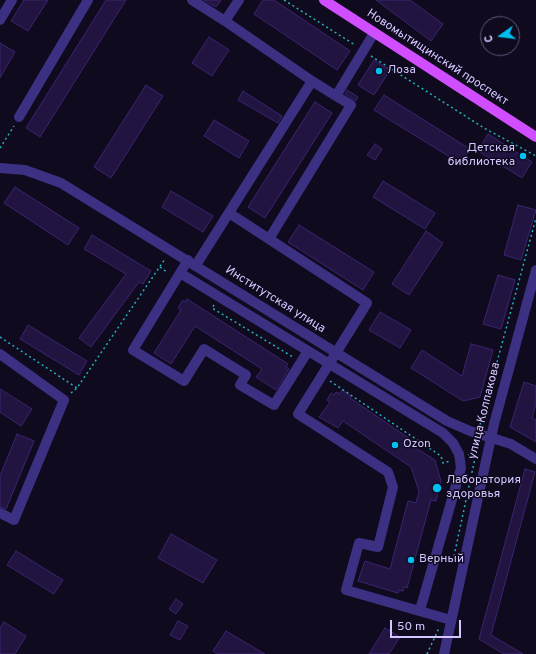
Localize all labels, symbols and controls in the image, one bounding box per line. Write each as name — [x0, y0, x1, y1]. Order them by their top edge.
street label: Новомытищинский проспект — [364, 7, 510, 109]
north arrow — [480, 16, 520, 56]
text: С — [482, 34, 497, 44]
place label: Лоза — [387, 64, 416, 78]
marker: Лоза — [374, 66, 384, 76]
place label: Детская библиотека — [448, 142, 515, 170]
marker: Детская библиотека — [518, 151, 528, 161]
street label: Институтская улица — [222, 263, 328, 337]
street label: улица Колпакова — [466, 361, 504, 461]
place label: Ozon — [403, 438, 431, 452]
marker: Ozon — [390, 440, 400, 450]
place label: Лаборатория здоровья — [446, 474, 521, 502]
marker: Лаборатория здоровья — [431, 482, 443, 494]
place label: Верный — [419, 553, 464, 567]
marker: Верный — [406, 555, 416, 565]
scale bar — [392, 612, 463, 638]
text: 50 m — [397, 619, 425, 635]

